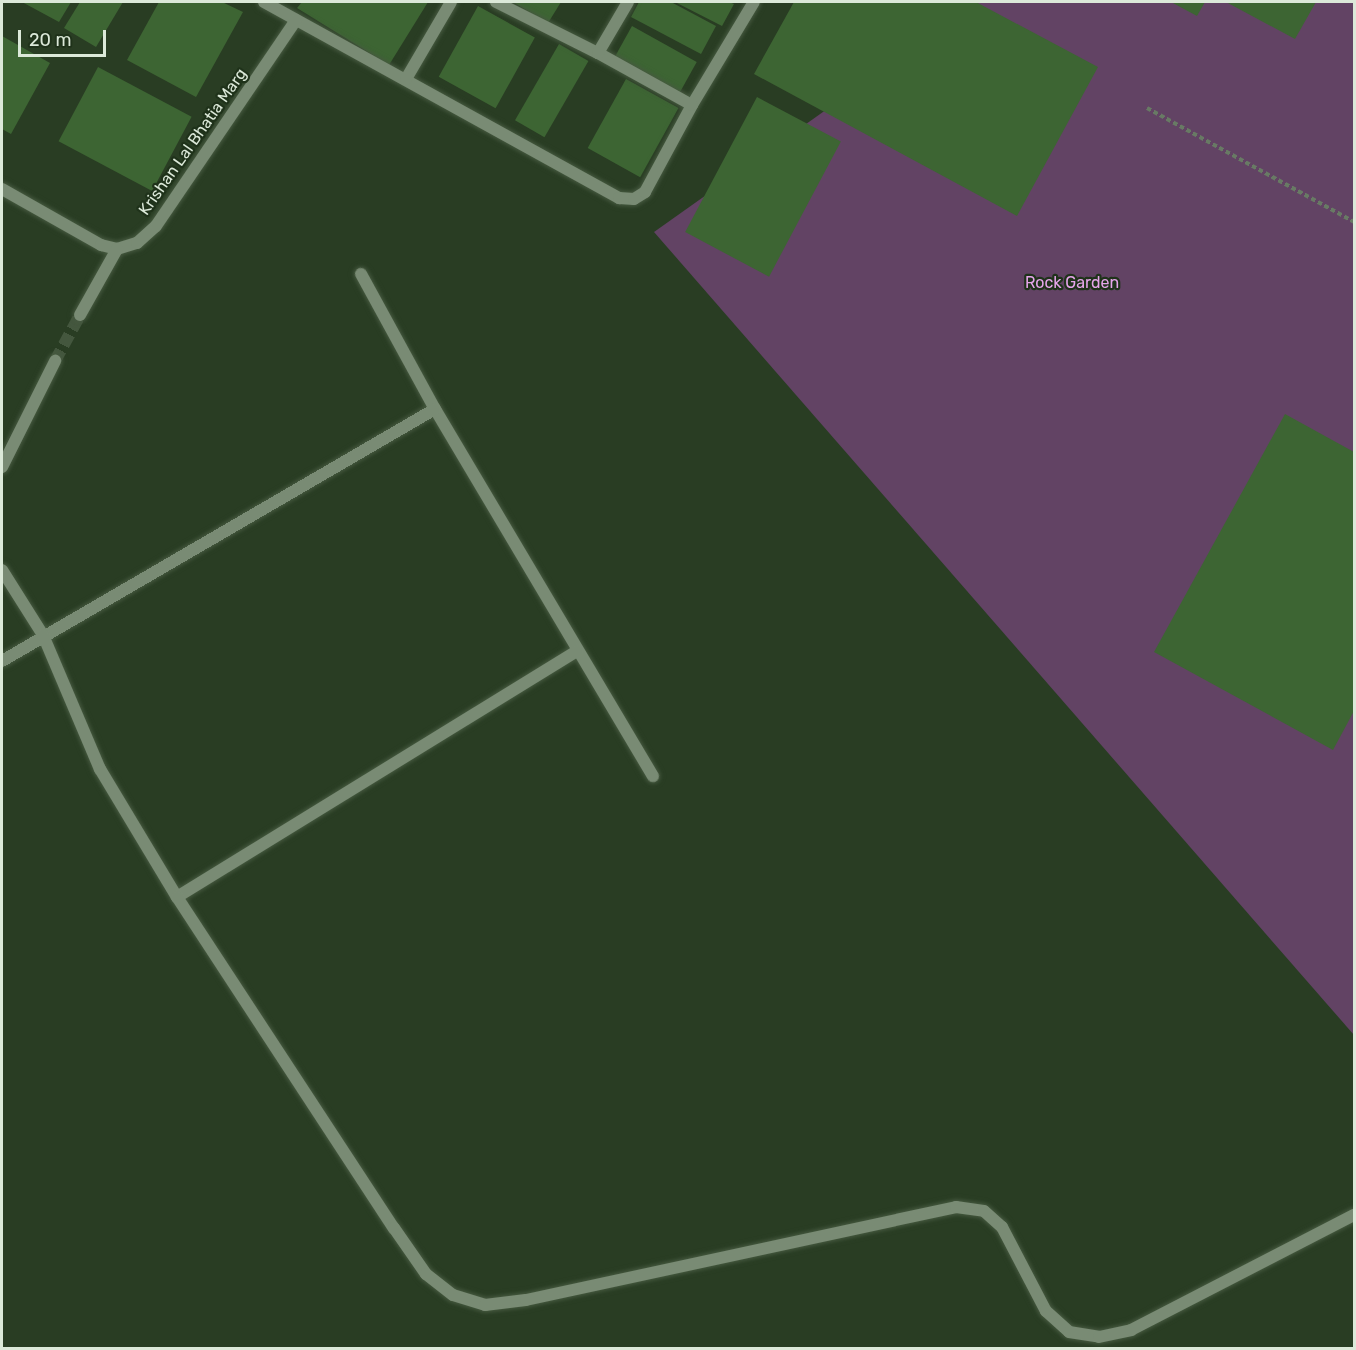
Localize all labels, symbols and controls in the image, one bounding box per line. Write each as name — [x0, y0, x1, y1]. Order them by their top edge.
scale bar — [21, 18, 110, 56]
text: 20 m — [29, 29, 71, 51]
street label: Krishan Lal Bhatia Marg — [135, 65, 251, 219]
park label: Rock Garden — [1025, 273, 1119, 293]

